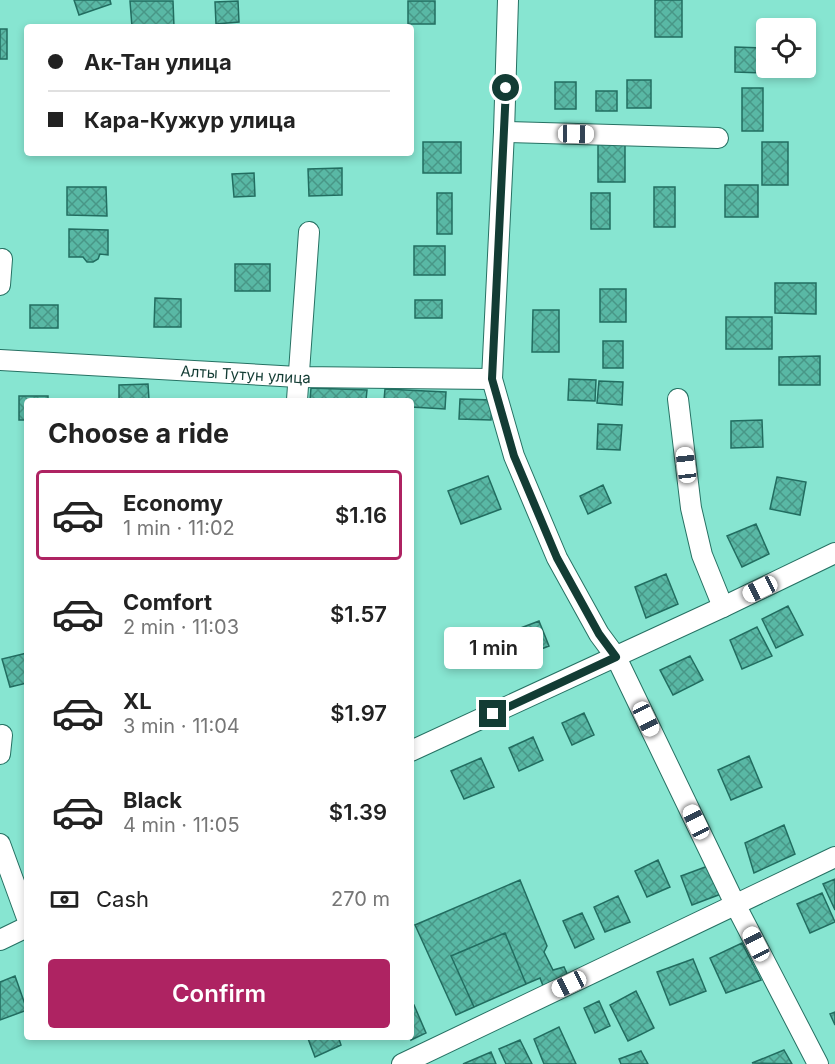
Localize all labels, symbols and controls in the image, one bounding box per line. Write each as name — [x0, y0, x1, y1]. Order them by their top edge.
map controls — [756, 18, 816, 78]
button: locate — [756, 18, 816, 78]
text: Ак-Тан улица — [84, 49, 232, 75]
route start — [492, 74, 519, 101]
text: Кара-Кужур улица — [84, 107, 296, 133]
car — [558, 125, 594, 143]
street label: Алты Тутун улица — [180, 361, 311, 387]
text: Choose a ride — [48, 417, 229, 450]
car — [675, 446, 697, 484]
icon: car — [51, 488, 105, 542]
text: Economy — [123, 490, 223, 516]
text: $1.16 — [335, 502, 387, 528]
text: 1 min · 11:02 — [123, 516, 235, 540]
car — [740, 573, 780, 605]
icon: car — [51, 587, 105, 641]
text: Comfort — [123, 589, 212, 615]
text: $1.57 — [330, 601, 387, 627]
text: 2 min · 11:03 — [123, 615, 239, 639]
callout: 1 min — [444, 627, 542, 669]
text: 1 min — [469, 636, 518, 660]
icon: car — [51, 686, 105, 740]
text: XL — [123, 688, 152, 714]
car — [630, 699, 662, 739]
text: $1.97 — [330, 700, 387, 726]
route end — [479, 700, 506, 727]
text: 3 min · 11:04 — [123, 714, 240, 738]
icon: car — [51, 785, 105, 839]
text: Black — [123, 787, 182, 813]
text: $1.39 — [329, 799, 387, 825]
car — [680, 802, 712, 842]
text: 4 min · 11:05 — [123, 813, 240, 837]
icon: cash — [48, 883, 81, 916]
text: Cash — [96, 886, 149, 912]
text: 270 m — [331, 887, 390, 911]
car — [740, 924, 772, 964]
button: Confirm — [48, 959, 390, 1028]
car — [549, 968, 589, 1000]

